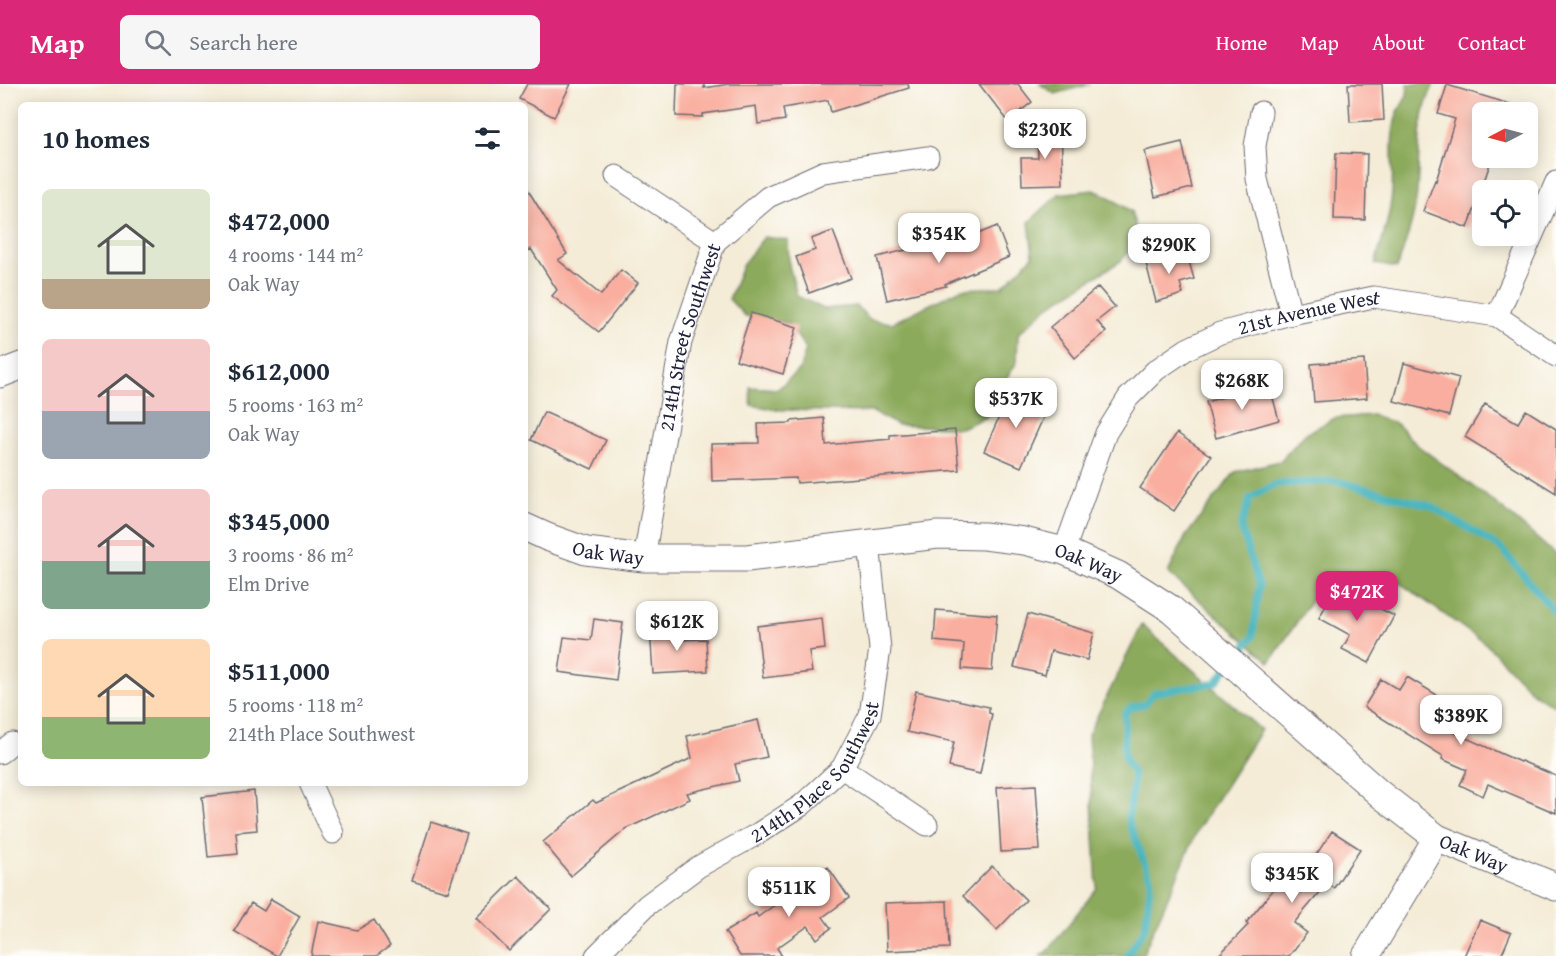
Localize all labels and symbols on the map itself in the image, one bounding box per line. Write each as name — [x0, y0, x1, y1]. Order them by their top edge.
north arrow — [1472, 102, 1538, 168]
pin: $230K — [1003, 109, 1087, 160]
pin: $354K — [897, 213, 981, 264]
pin: $290K — [1127, 224, 1211, 275]
street label: 214th Street Southwest — [651, 239, 728, 433]
street label: 21st Avenue West — [1235, 282, 1382, 342]
pin: $268K — [1200, 360, 1284, 411]
pin: $537K — [974, 378, 1058, 429]
street label: Oak Way — [569, 532, 646, 572]
street label: Oak Way — [1052, 534, 1128, 589]
pin: $472K — [1315, 571, 1399, 622]
pin: $612K — [635, 601, 719, 652]
pin: $389K — [1419, 695, 1503, 746]
street label: 214th Place Southwest — [744, 699, 886, 849]
street label: Oak Way — [1435, 826, 1513, 880]
pin: $345K — [1250, 853, 1334, 904]
pin: $511K — [747, 867, 831, 918]

